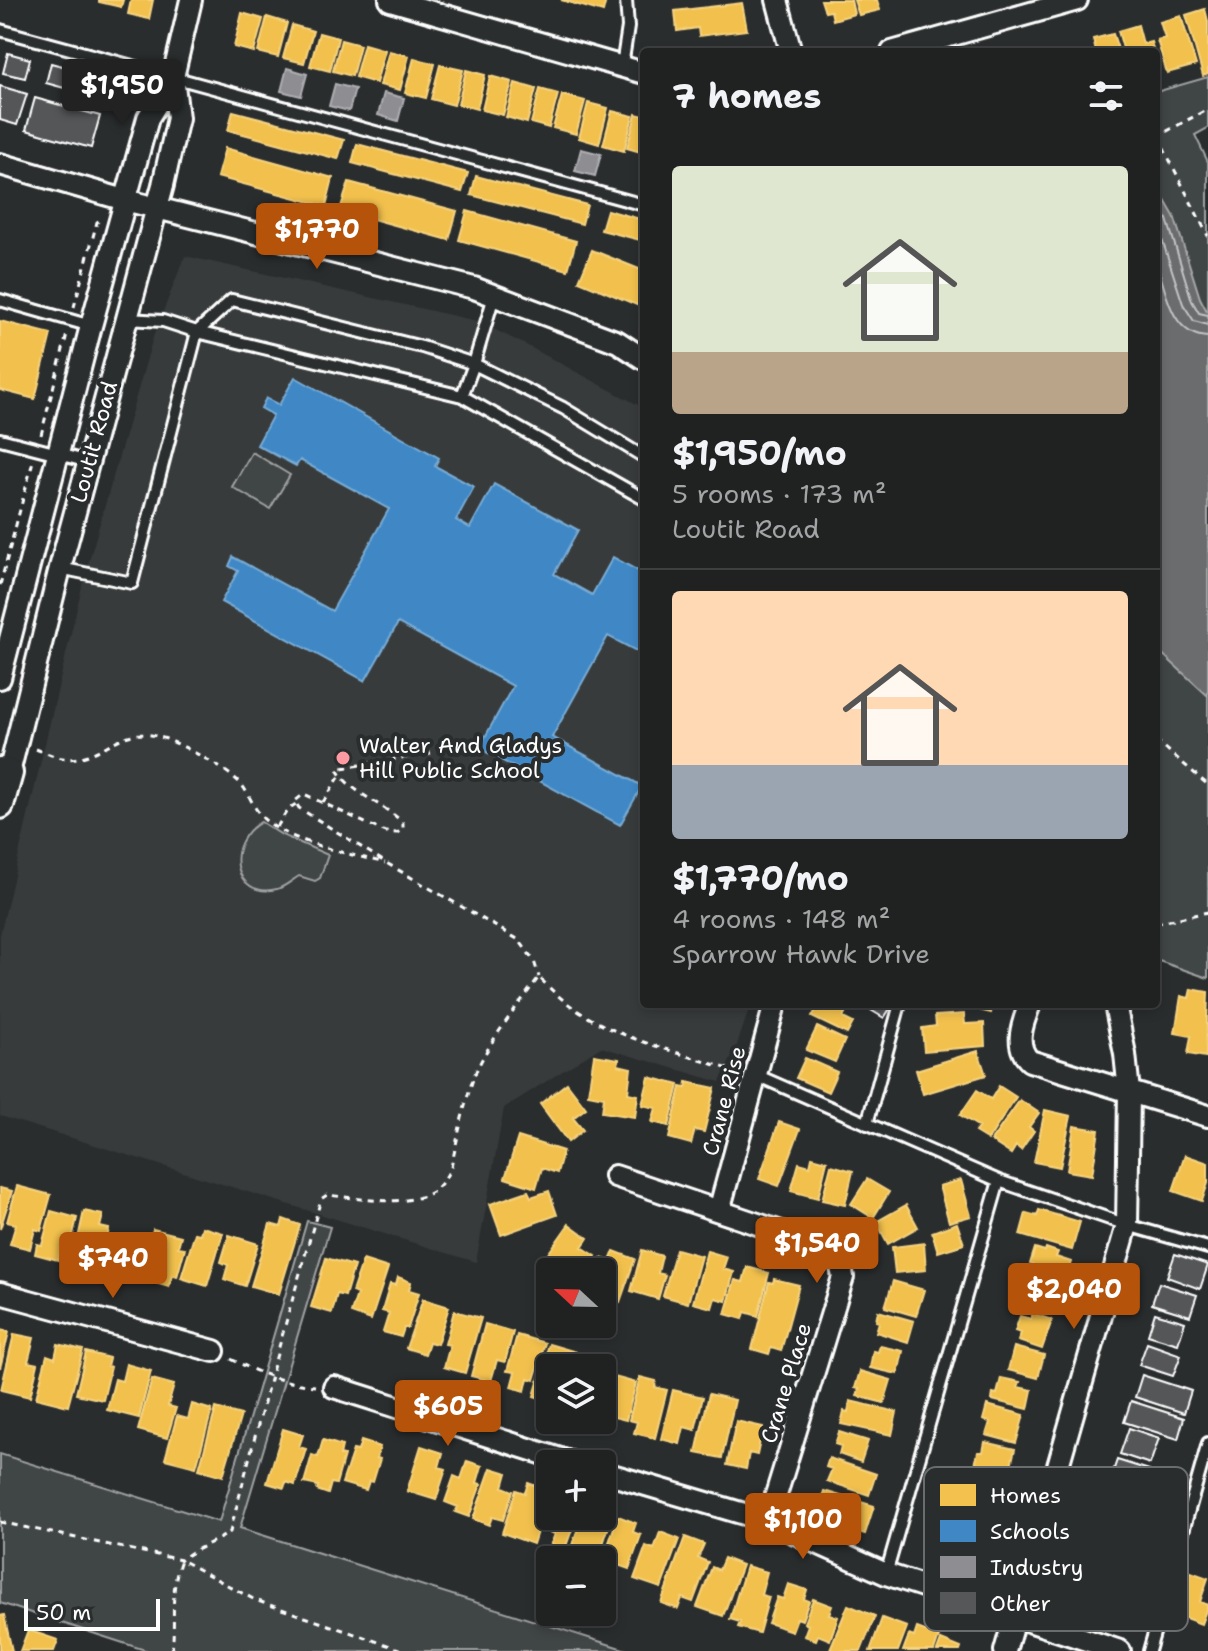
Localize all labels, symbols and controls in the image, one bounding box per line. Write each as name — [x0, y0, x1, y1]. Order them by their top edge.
pin: $1,950 — [57, 59, 187, 127]
text: $1,950 — [80, 67, 164, 102]
text: 7 homes — [672, 73, 821, 119]
icon: filters — [1084, 74, 1128, 118]
pin: $1,770 — [252, 203, 382, 271]
text: $1,770 — [274, 211, 360, 246]
icon: home — [828, 218, 972, 362]
street label: Loutit Road — [64, 378, 124, 506]
text: $1,950/mo — [672, 430, 847, 476]
text: 5 rooms · 173 m² — [672, 476, 887, 511]
text: Loutit Road — [672, 511, 820, 546]
icon: home — [828, 643, 972, 787]
place label: Walter And Gladys Hill Public School — [359, 731, 562, 785]
marker: Walter And Gladys Hill Public School — [334, 749, 352, 767]
text: $1,770/mo — [672, 855, 849, 901]
text: 4 rooms · 148 m² — [672, 901, 890, 936]
text: Sparrow Hawk Drive — [672, 936, 930, 971]
street label: Crane Rise — [695, 1043, 753, 1159]
pin: $1,540 — [752, 1217, 882, 1285]
text: $1,540 — [773, 1225, 861, 1260]
pin: $740 — [66, 1232, 160, 1300]
text: $740 — [77, 1240, 149, 1275]
north arrow — [536, 1258, 616, 1338]
map controls — [536, 1258, 616, 1626]
pin: $2,040 — [1009, 1263, 1139, 1331]
text: $2,040 — [1026, 1271, 1122, 1306]
street label: Crane Place — [754, 1319, 818, 1447]
button: layers — [536, 1354, 616, 1434]
pin: $605 — [401, 1380, 495, 1448]
text: $605 — [413, 1388, 483, 1423]
button: + — [536, 1450, 616, 1530]
legend — [924, 1467, 1188, 1631]
text: Homes — [990, 1481, 1061, 1510]
pin: $1,100 — [738, 1493, 868, 1561]
text: $1,100 — [763, 1501, 843, 1536]
text: Schools — [990, 1517, 1070, 1546]
button: − — [536, 1546, 616, 1626]
text: Industry — [990, 1553, 1083, 1582]
text: Other — [990, 1589, 1051, 1618]
scale bar — [24, 1595, 160, 1631]
text: 50 m — [36, 1598, 91, 1627]

